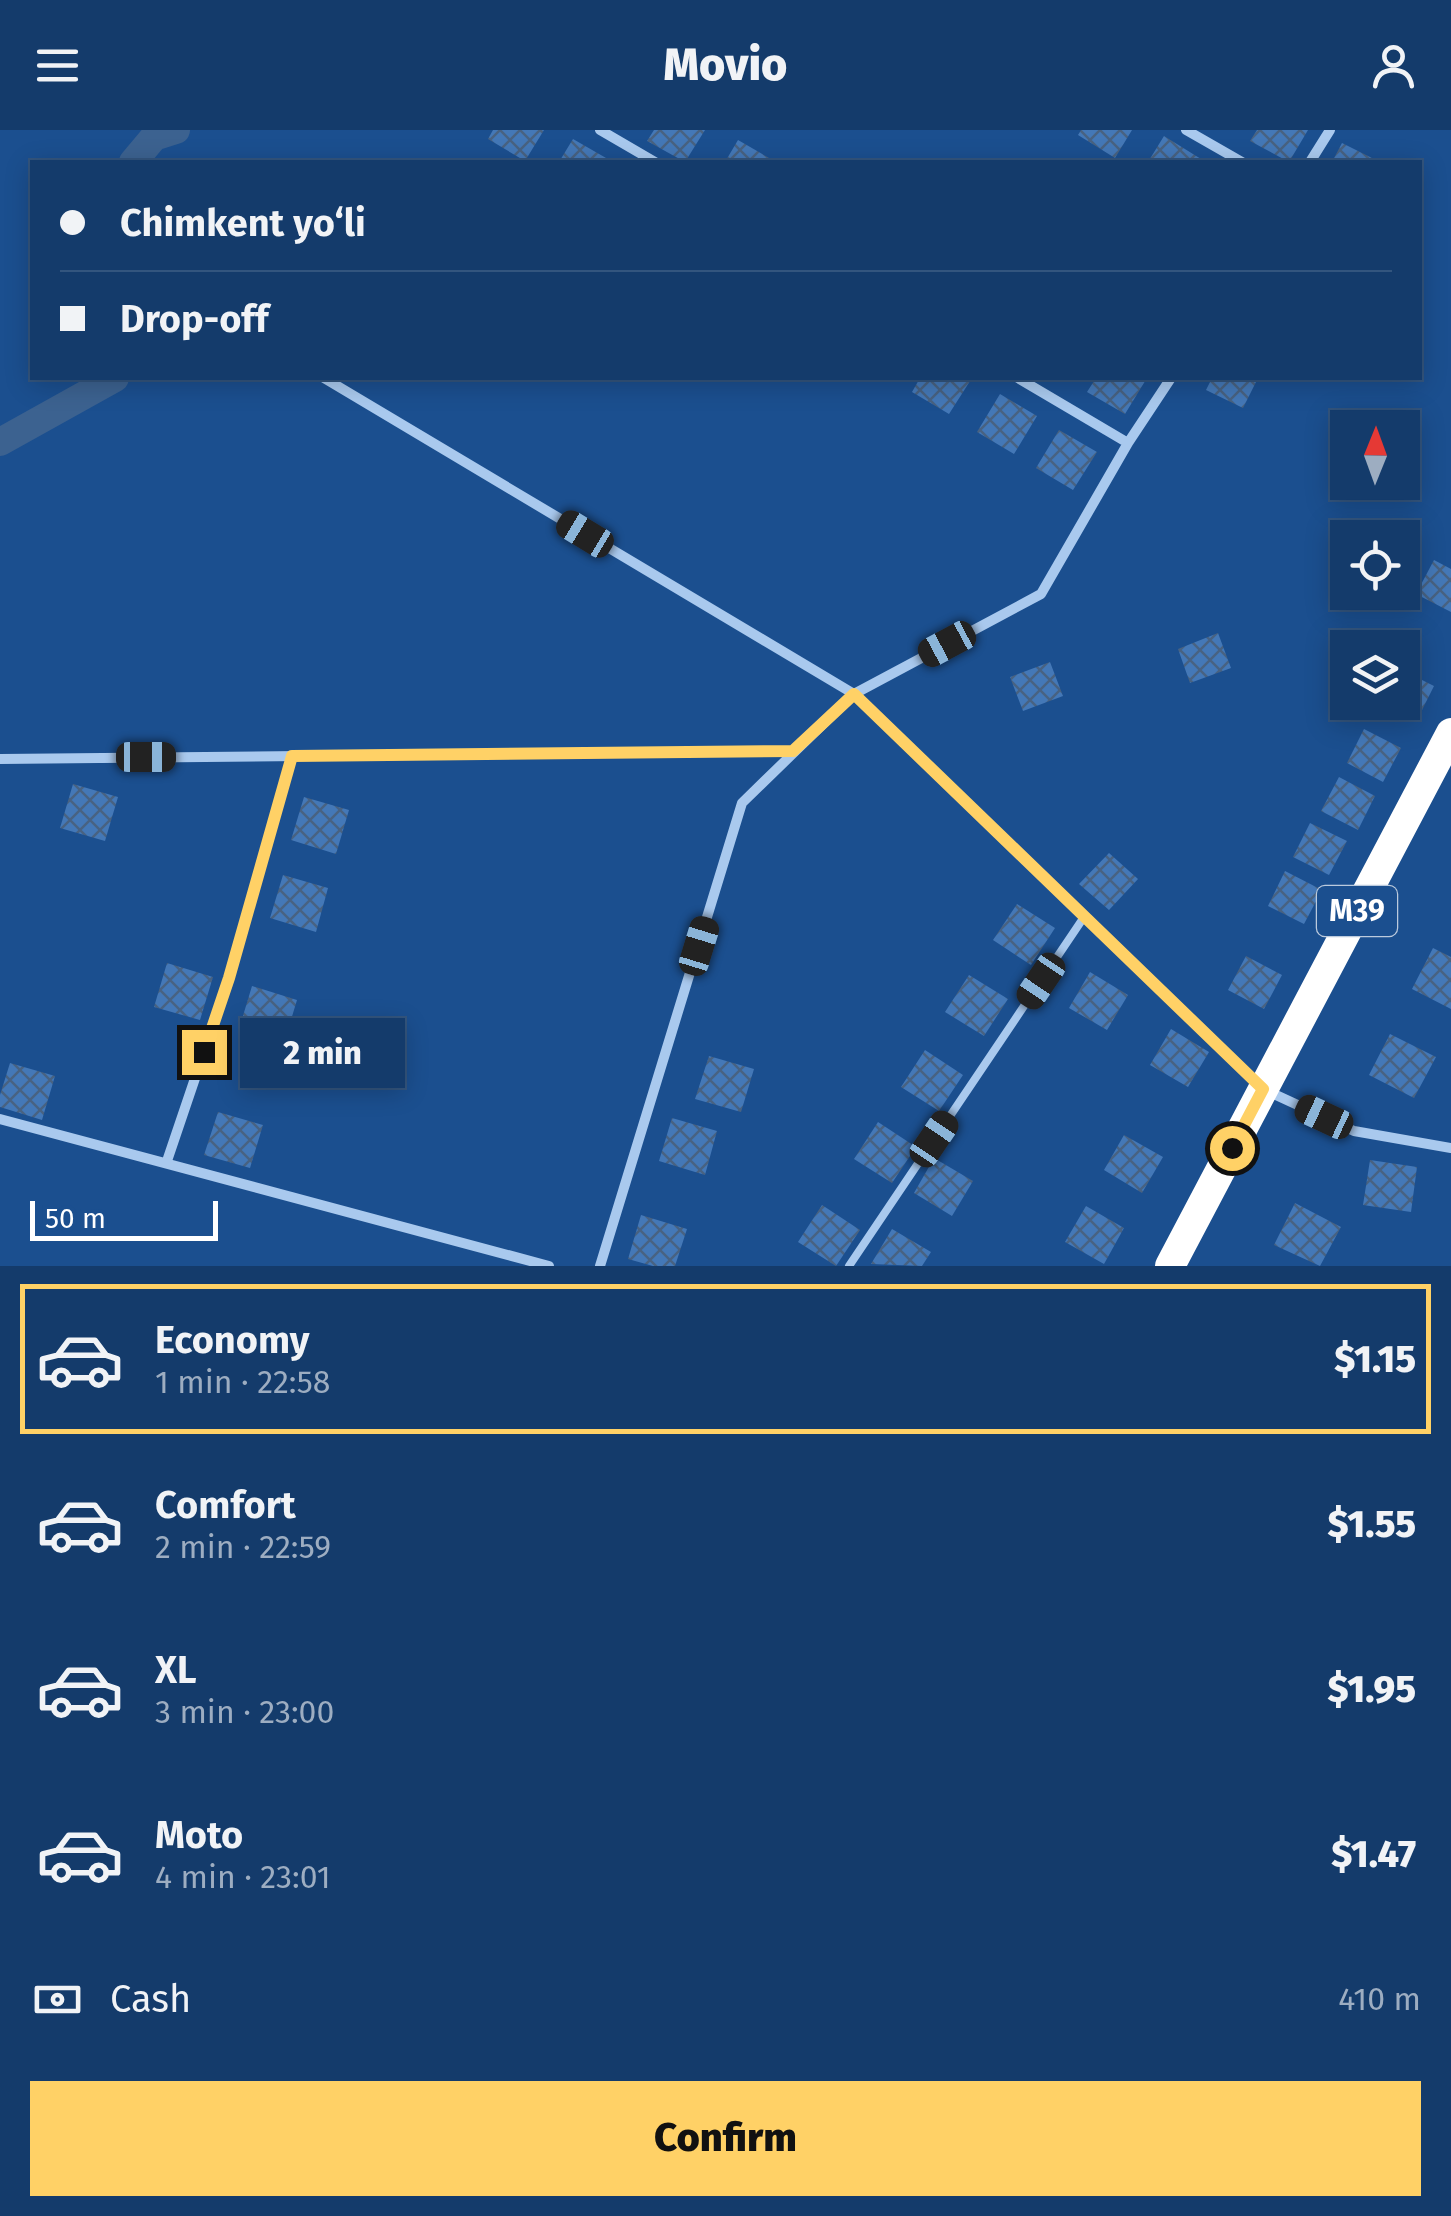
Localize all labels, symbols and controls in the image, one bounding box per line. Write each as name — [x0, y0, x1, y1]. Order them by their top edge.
icon: menu — [30, 38, 85, 93]
text: Movio — [664, 38, 787, 92]
icon: person — [1366, 38, 1421, 93]
text: Chimkent yo‘li — [120, 200, 366, 246]
text: Drop-off — [120, 296, 268, 342]
north arrow — [1330, 410, 1420, 500]
map controls — [1330, 410, 1420, 720]
car — [552, 506, 618, 562]
button: locate — [1330, 520, 1420, 610]
car — [913, 617, 981, 671]
button: layers — [1330, 630, 1420, 720]
car — [116, 742, 176, 772]
road number: M39 — [1317, 886, 1397, 936]
car — [676, 913, 722, 979]
car — [1012, 948, 1070, 1014]
callout: 2 min — [239, 1017, 404, 1087]
route end — [182, 1030, 227, 1075]
text: 2 min — [283, 1034, 362, 1072]
car — [1290, 1091, 1358, 1143]
car — [905, 1106, 963, 1172]
route start — [1210, 1126, 1255, 1171]
scale bar — [30, 1196, 218, 1240]
text: 50 m — [45, 1202, 106, 1235]
icon: car — [35, 1314, 125, 1404]
text: Economy — [155, 1317, 310, 1363]
text: $1.15 — [1334, 1336, 1416, 1382]
text: 1 min · 22:58 — [155, 1363, 330, 1401]
icon: car — [35, 1479, 125, 1569]
text: Comfort — [155, 1482, 296, 1528]
text: $1.55 — [1328, 1501, 1416, 1547]
text: 2 min · 22:59 — [155, 1528, 331, 1566]
icon: car — [35, 1644, 125, 1734]
text: XL — [155, 1647, 197, 1693]
text: $1.95 — [1328, 1666, 1416, 1712]
text: 3 min · 23:00 — [155, 1693, 334, 1731]
icon: car — [35, 1809, 125, 1899]
text: Moto — [155, 1812, 243, 1858]
text: $1.47 — [1331, 1831, 1416, 1877]
text: 4 min · 23:01 — [155, 1858, 331, 1896]
icon: cash — [30, 1972, 85, 2027]
text: Cash — [110, 1976, 191, 2022]
text: 410 m — [1338, 1980, 1421, 2018]
button: Confirm — [30, 2081, 1421, 2196]

